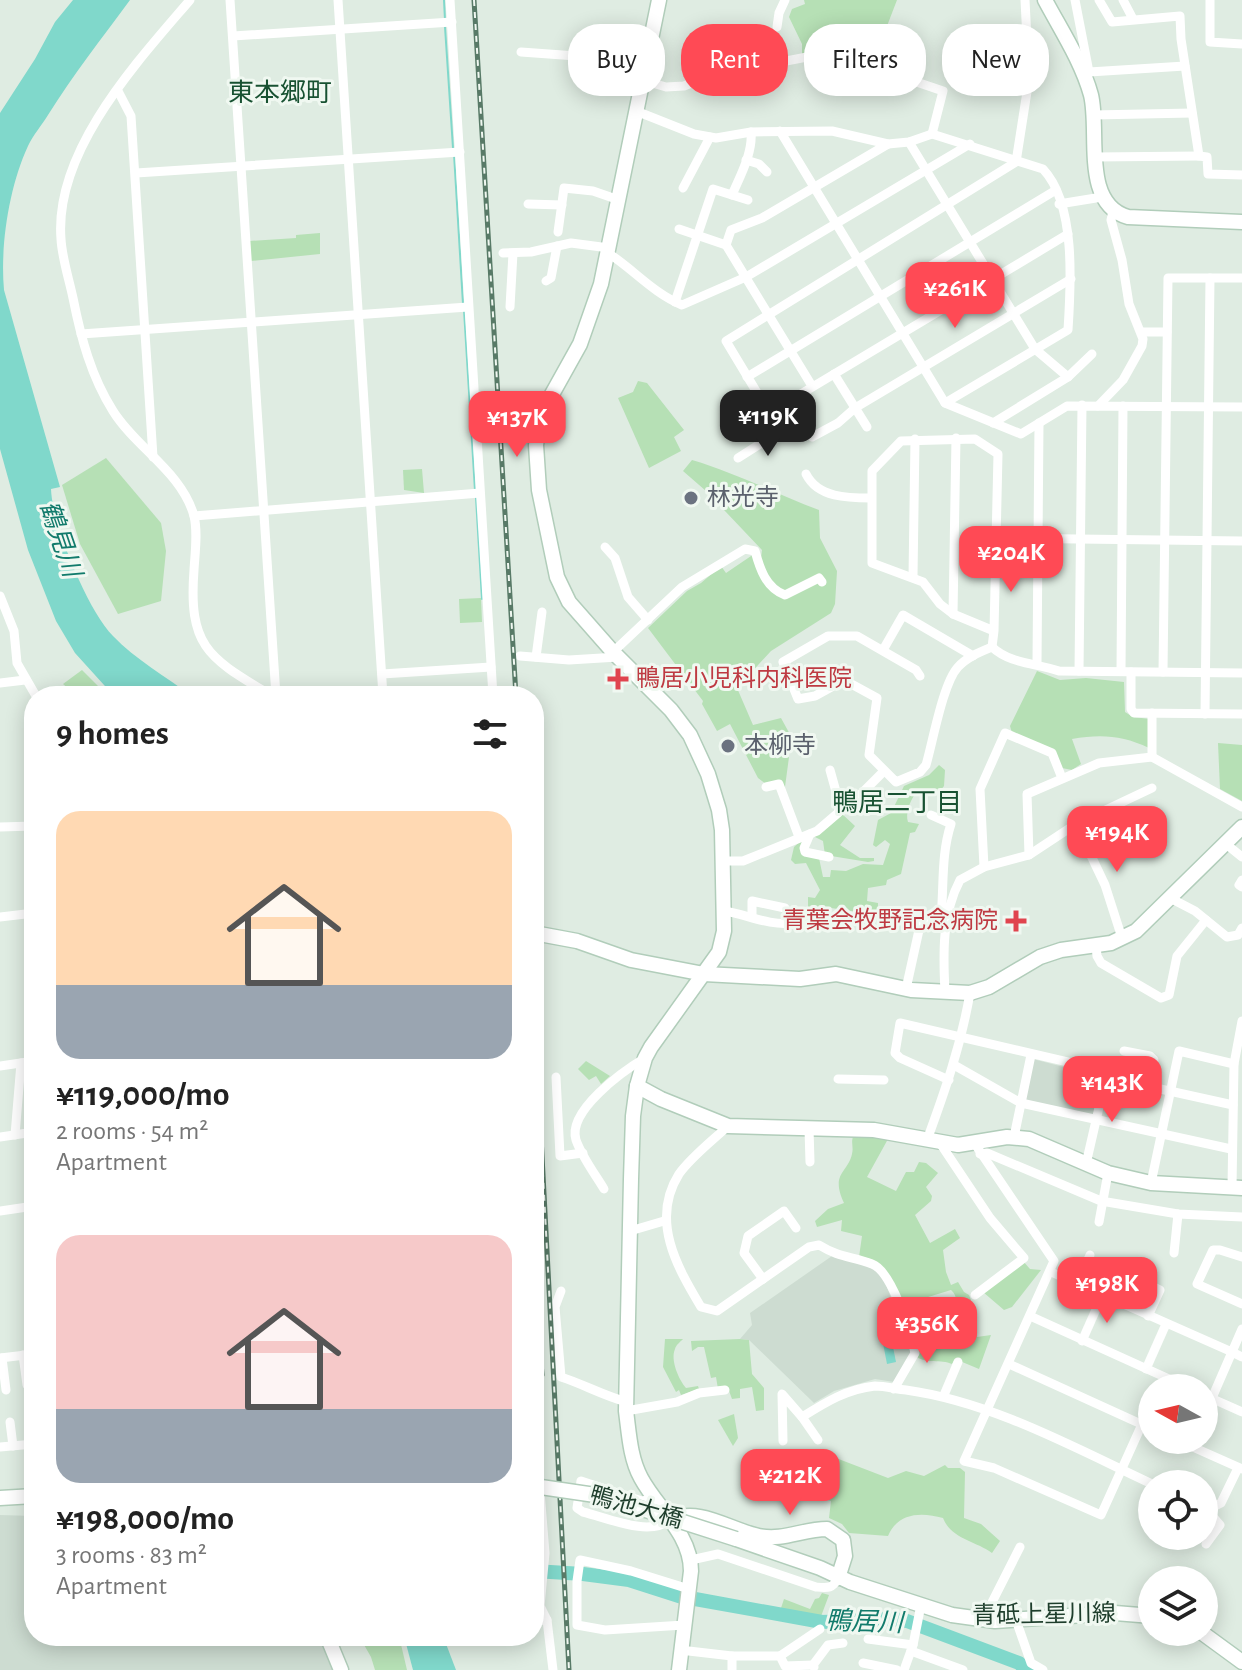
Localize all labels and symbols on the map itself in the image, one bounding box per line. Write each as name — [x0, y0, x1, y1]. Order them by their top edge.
district label: 東本郷町 — [228, 79, 332, 106]
pin: ¥261K — [899, 262, 1011, 330]
pin: ¥119K — [712, 390, 824, 458]
pin: ¥137K — [461, 391, 573, 459]
place label: 林光寺 — [707, 484, 779, 510]
marker: 林光寺 — [682, 489, 700, 507]
water label: 鶴見川 — [35, 498, 87, 583]
pin: ¥204K — [955, 526, 1067, 594]
place label: 鴨居小児科内科医院 — [636, 665, 852, 691]
marker: 鴨居小児科内科医院 — [607, 668, 629, 690]
place label: 本柳寺 — [744, 732, 816, 758]
marker: 本柳寺 — [719, 737, 737, 755]
district label: 鴨居二丁目 — [832, 789, 962, 816]
pin: ¥194K — [1061, 806, 1173, 874]
place label: 青葉会牧野記念病院 — [782, 907, 998, 933]
marker: 青葉会牧野記念病院 — [1005, 910, 1027, 932]
pin: ¥143K — [1056, 1056, 1168, 1124]
pin: ¥198K — [1051, 1257, 1163, 1325]
pin: ¥356K — [871, 1297, 983, 1365]
north arrow — [1138, 1374, 1218, 1454]
pin: ¥212K — [734, 1449, 846, 1517]
street label: 鴨池大橋 — [587, 1481, 686, 1533]
street label: 青砥上星川線 — [972, 1600, 1116, 1628]
water label: 鴨居川 — [825, 1607, 906, 1636]

